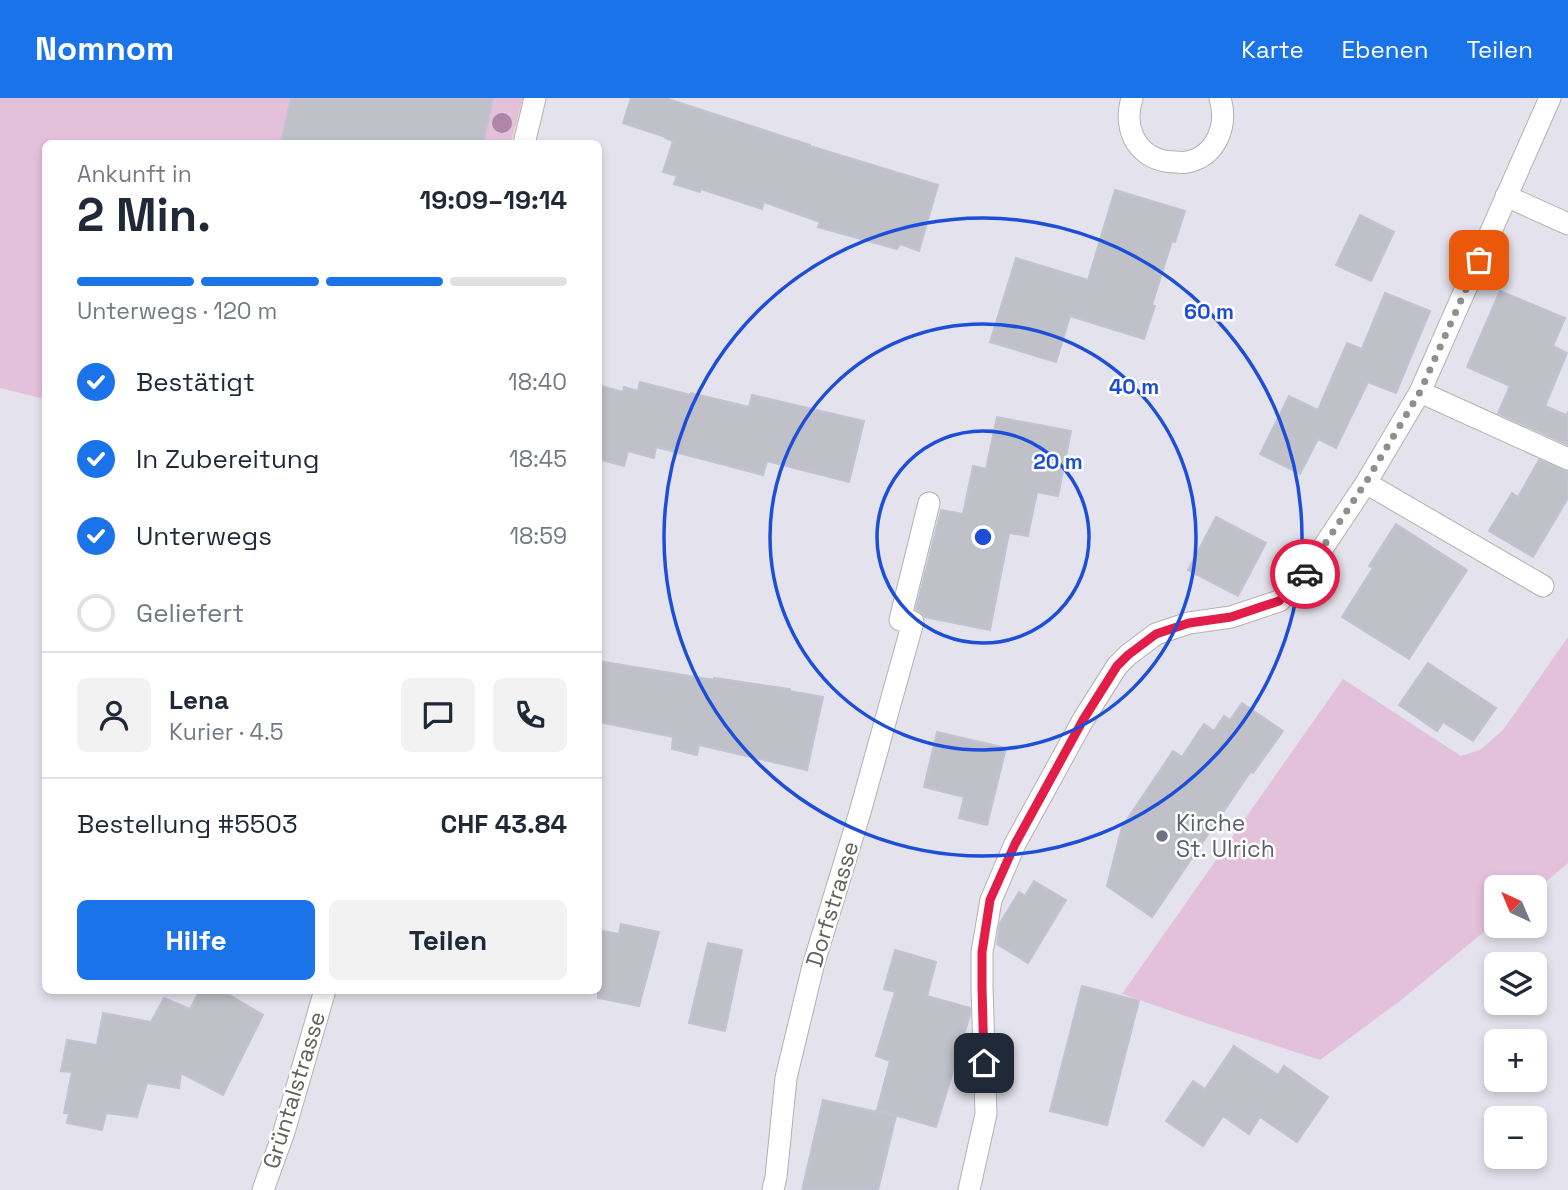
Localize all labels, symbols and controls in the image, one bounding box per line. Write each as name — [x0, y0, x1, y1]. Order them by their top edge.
text: Nomnom — [35, 28, 174, 70]
text: Karte — [1241, 34, 1304, 65]
text: Ebenen — [1342, 34, 1428, 65]
text: Teilen — [1466, 34, 1533, 65]
text: Ankunft in — [77, 159, 192, 189]
text: 19:09–19:14 — [419, 183, 567, 217]
text: 2 Min. — [77, 186, 211, 244]
pin — [1449, 230, 1509, 290]
icon: bag — [1460, 241, 1498, 279]
text: Unterwegs · 120 m — [77, 296, 277, 326]
text: 60 m — [1184, 298, 1234, 325]
icon: check — [77, 363, 115, 401]
text: Bestätigt — [136, 365, 255, 399]
text: 18:40 — [508, 367, 567, 397]
text: 40 m — [1109, 373, 1159, 400]
icon: check — [77, 440, 115, 478]
text: In Zubereitung — [136, 442, 320, 476]
text: 18:45 — [509, 444, 567, 474]
text: 20 m — [1033, 448, 1083, 475]
icon: check — [77, 517, 115, 555]
text: Unterwegs — [136, 519, 272, 553]
text: 18:59 — [509, 521, 567, 551]
centre of rings — [971, 525, 995, 549]
courier — [1270, 539, 1340, 609]
icon: car — [1286, 555, 1324, 593]
text: Geliefert — [136, 596, 244, 630]
button: person — [77, 678, 151, 752]
button: chat — [401, 678, 475, 752]
button: phone — [493, 678, 567, 752]
text: Lena — [169, 683, 229, 717]
text: Kurier · 4.5 — [169, 717, 284, 747]
text: Bestellung #5503 — [77, 807, 298, 841]
text: CHF 43.84 — [440, 807, 567, 841]
place label: Kirche St. Ulrich — [1176, 808, 1275, 864]
marker: Kirche St. Ulrich — [1154, 828, 1170, 844]
street label: Dorfstrasse — [799, 838, 865, 970]
north arrow — [1484, 875, 1547, 938]
map controls — [1484, 875, 1547, 1169]
button: Hilfe — [77, 900, 315, 980]
button: Teilen — [329, 900, 567, 980]
button: layers — [1484, 952, 1547, 1015]
street label: Grüntalstrasse — [256, 1008, 332, 1172]
button: + — [1484, 1029, 1547, 1092]
pin — [954, 1033, 1014, 1093]
icon: home — [965, 1044, 1003, 1082]
button: − — [1484, 1106, 1547, 1169]

